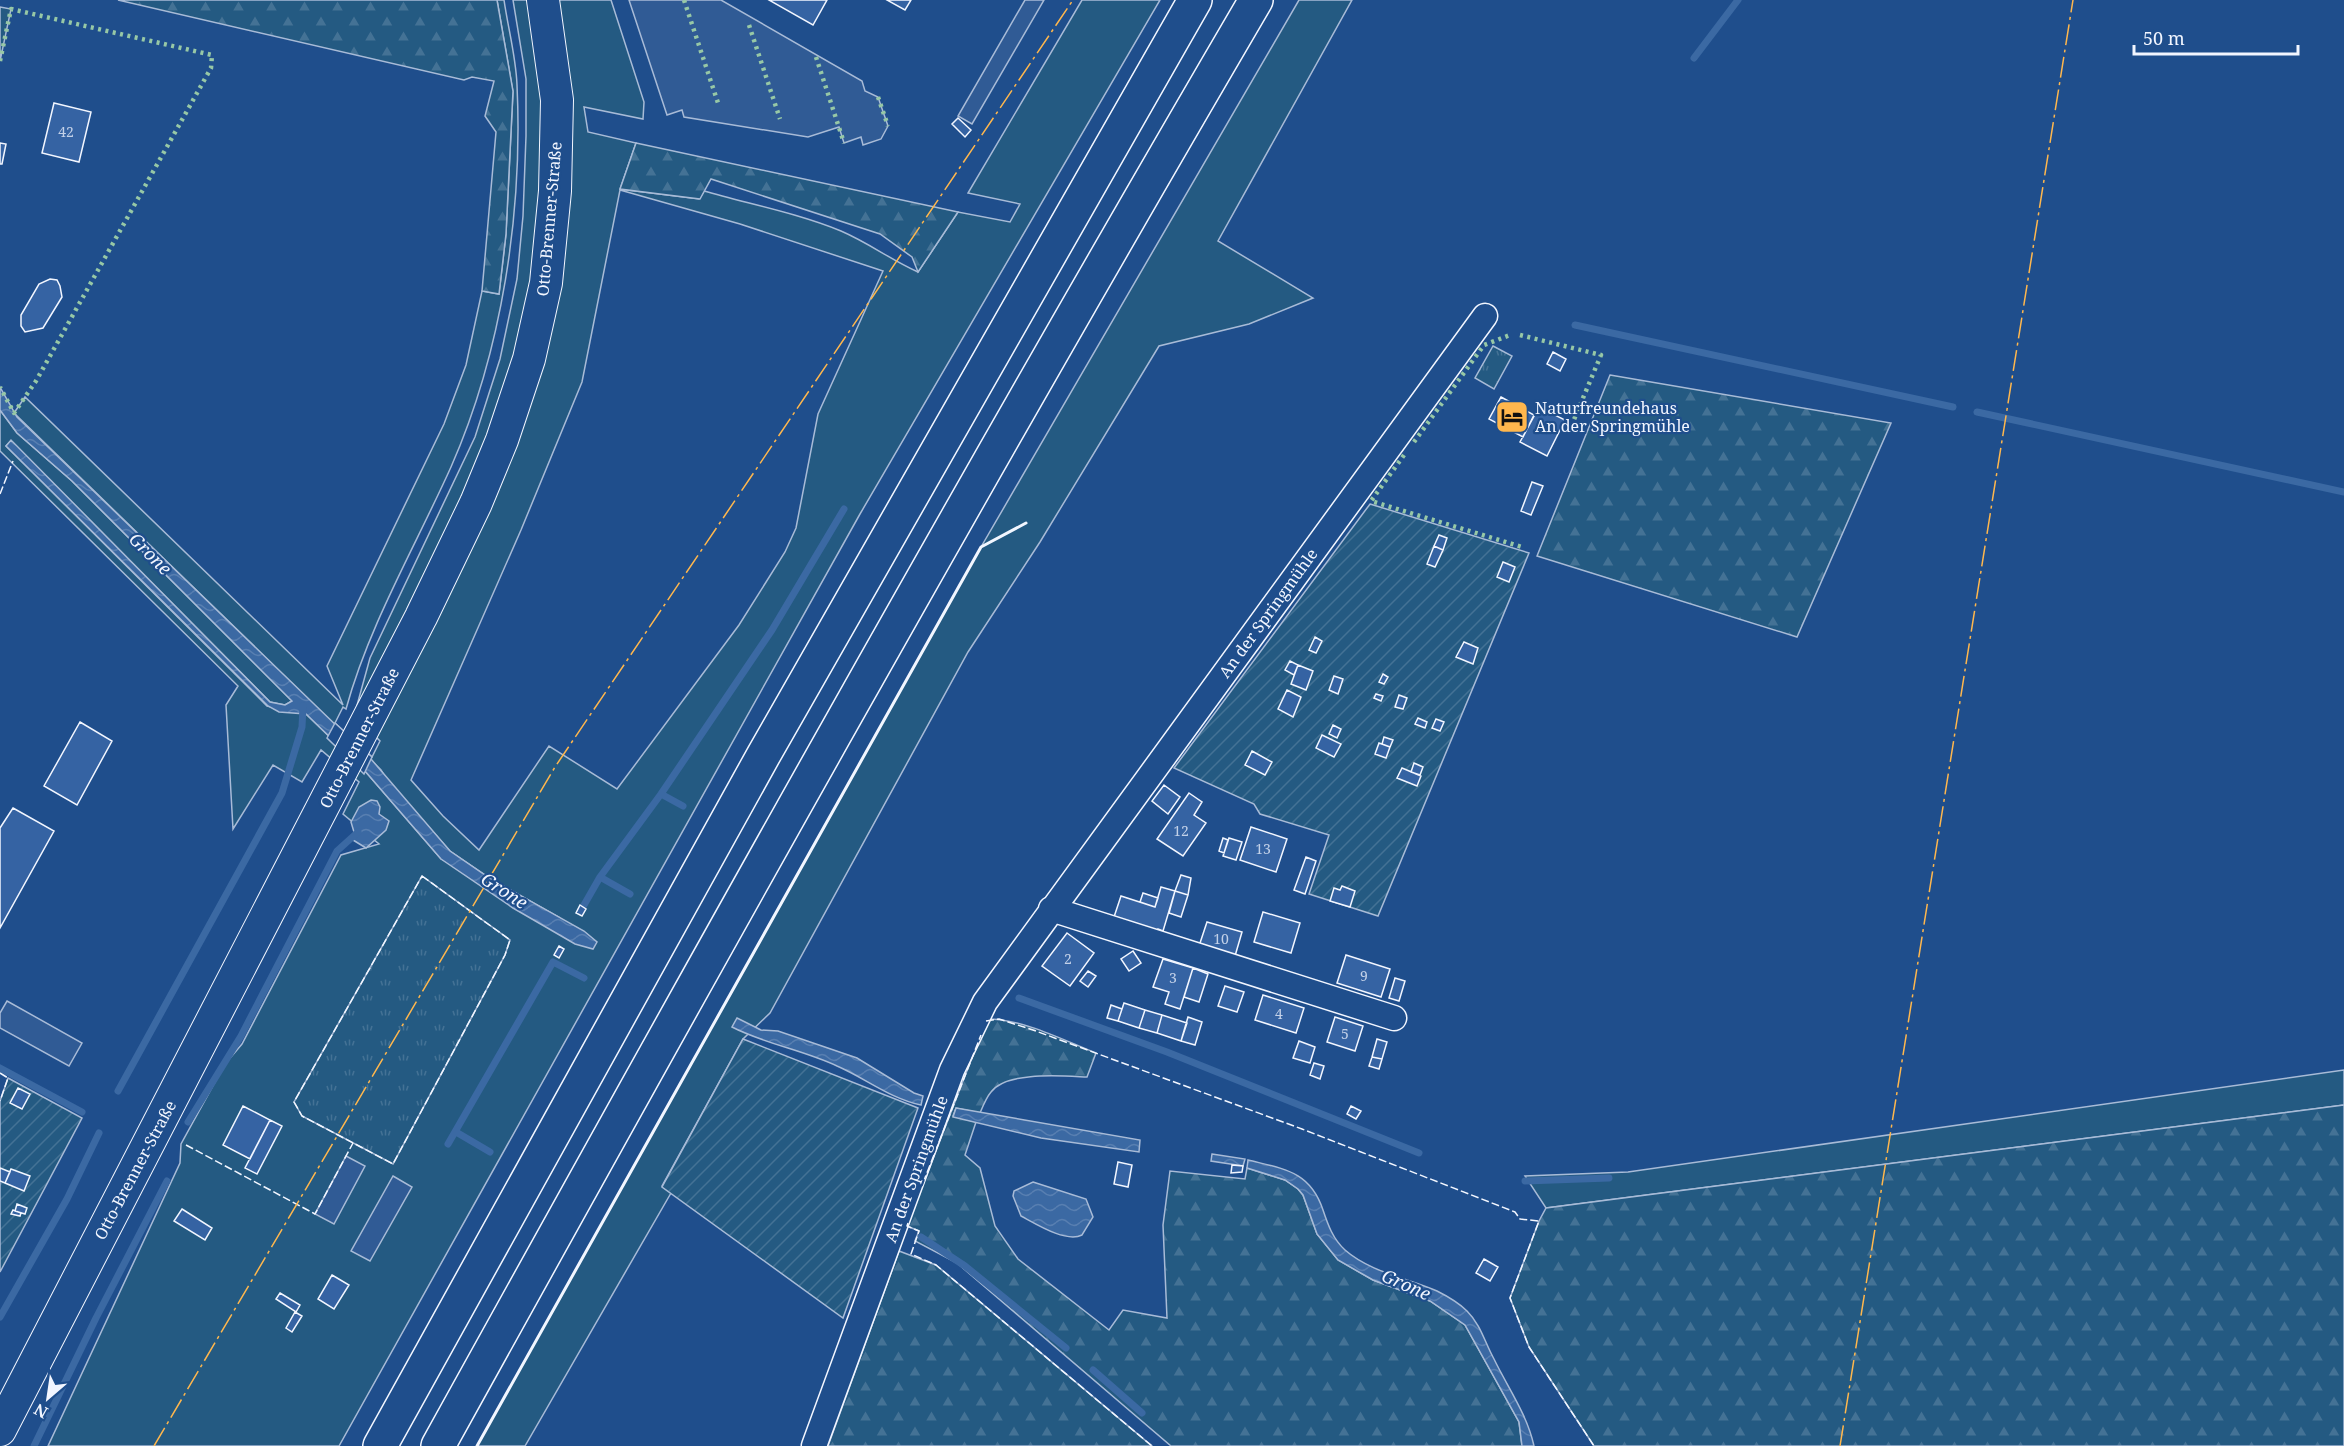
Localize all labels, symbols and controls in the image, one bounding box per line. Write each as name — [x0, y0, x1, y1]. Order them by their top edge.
scale bar — [2134, 18, 2298, 56]
text: 50 m — [2143, 26, 2185, 50]
house number: 42 — [58, 122, 74, 141]
street label: Otto-Brenner-Straße — [531, 141, 567, 297]
place label: Naturfreundehaus An der Springmühle — [1535, 397, 1690, 437]
hotel icon: Naturfreundehaus An der Springmühle — [1494, 399, 1530, 435]
water label: Grone — [124, 527, 177, 580]
street label: An der Springmühle — [1214, 544, 1322, 682]
street label: Otto-Brenner-Straße — [314, 664, 404, 812]
house number: 12 — [1173, 821, 1189, 840]
house number: 13 — [1255, 839, 1271, 858]
water label: Grone — [477, 866, 533, 914]
house number: 10 — [1213, 929, 1229, 948]
house number: 2 — [1064, 949, 1072, 968]
house number: 9 — [1360, 966, 1368, 985]
house number: 3 — [1169, 968, 1177, 987]
house number: 4 — [1275, 1004, 1283, 1023]
house number: 5 — [1341, 1024, 1349, 1043]
street label: An der Springmühle — [879, 1092, 953, 1246]
street label: Otto-Brenner-Straße — [89, 1096, 181, 1244]
water label: Grone — [1378, 1263, 1435, 1305]
north arrow — [18, 1368, 78, 1428]
text: N — [30, 1398, 52, 1424]

